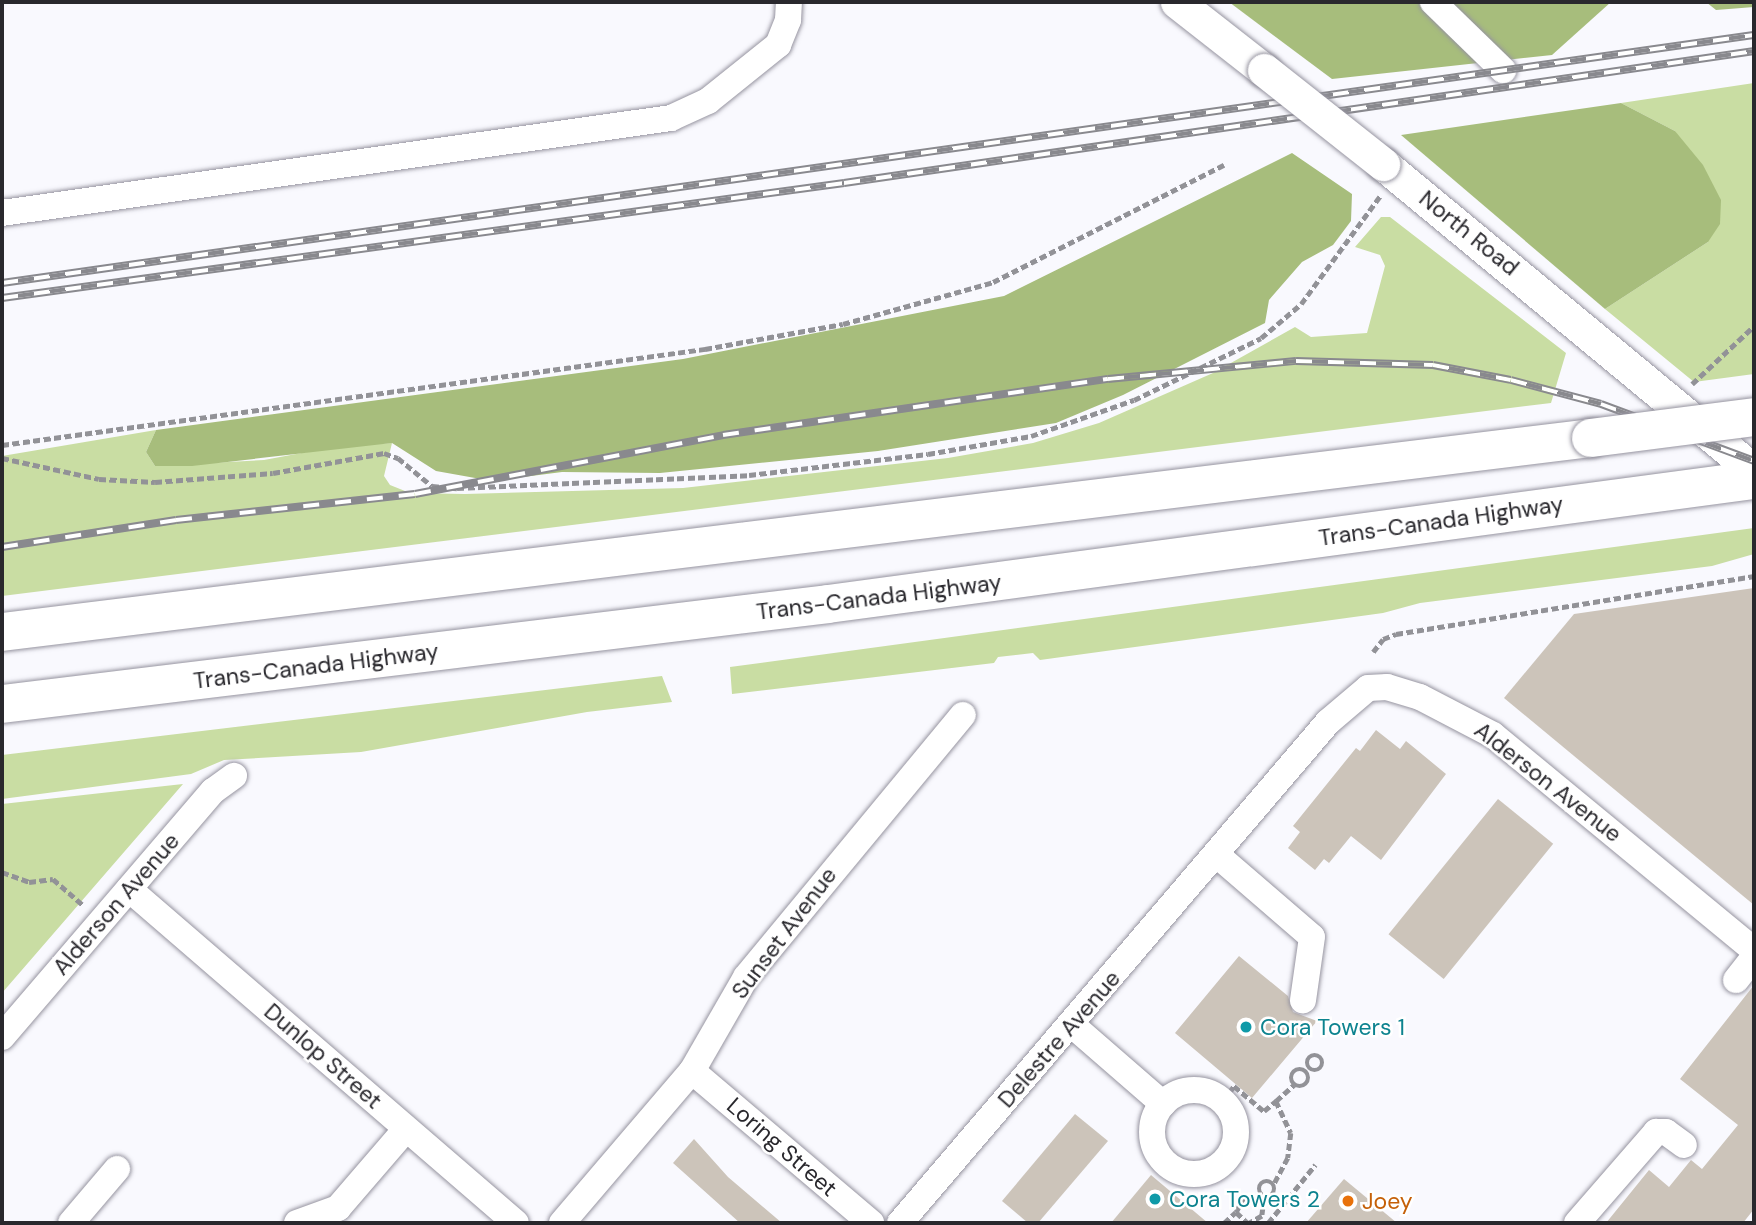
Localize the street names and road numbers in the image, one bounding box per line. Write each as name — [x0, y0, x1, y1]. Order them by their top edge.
street label: North Road — [1414, 185, 1524, 281]
street label: Trans-Canada Highway — [1317, 490, 1565, 552]
street label: Trans-Canada Highway — [755, 568, 1003, 626]
street label: Trans-Canada Highway — [192, 637, 440, 695]
street label: Alderson Avenue — [1469, 716, 1627, 848]
street label: Alderson Avenue — [47, 827, 185, 981]
street label: Sunset Avenue — [726, 862, 842, 1004]
street label: Delestre Avenue — [992, 965, 1126, 1113]
street label: Dunlop Street — [259, 997, 387, 1115]
street label: Loring Street — [721, 1092, 843, 1202]

